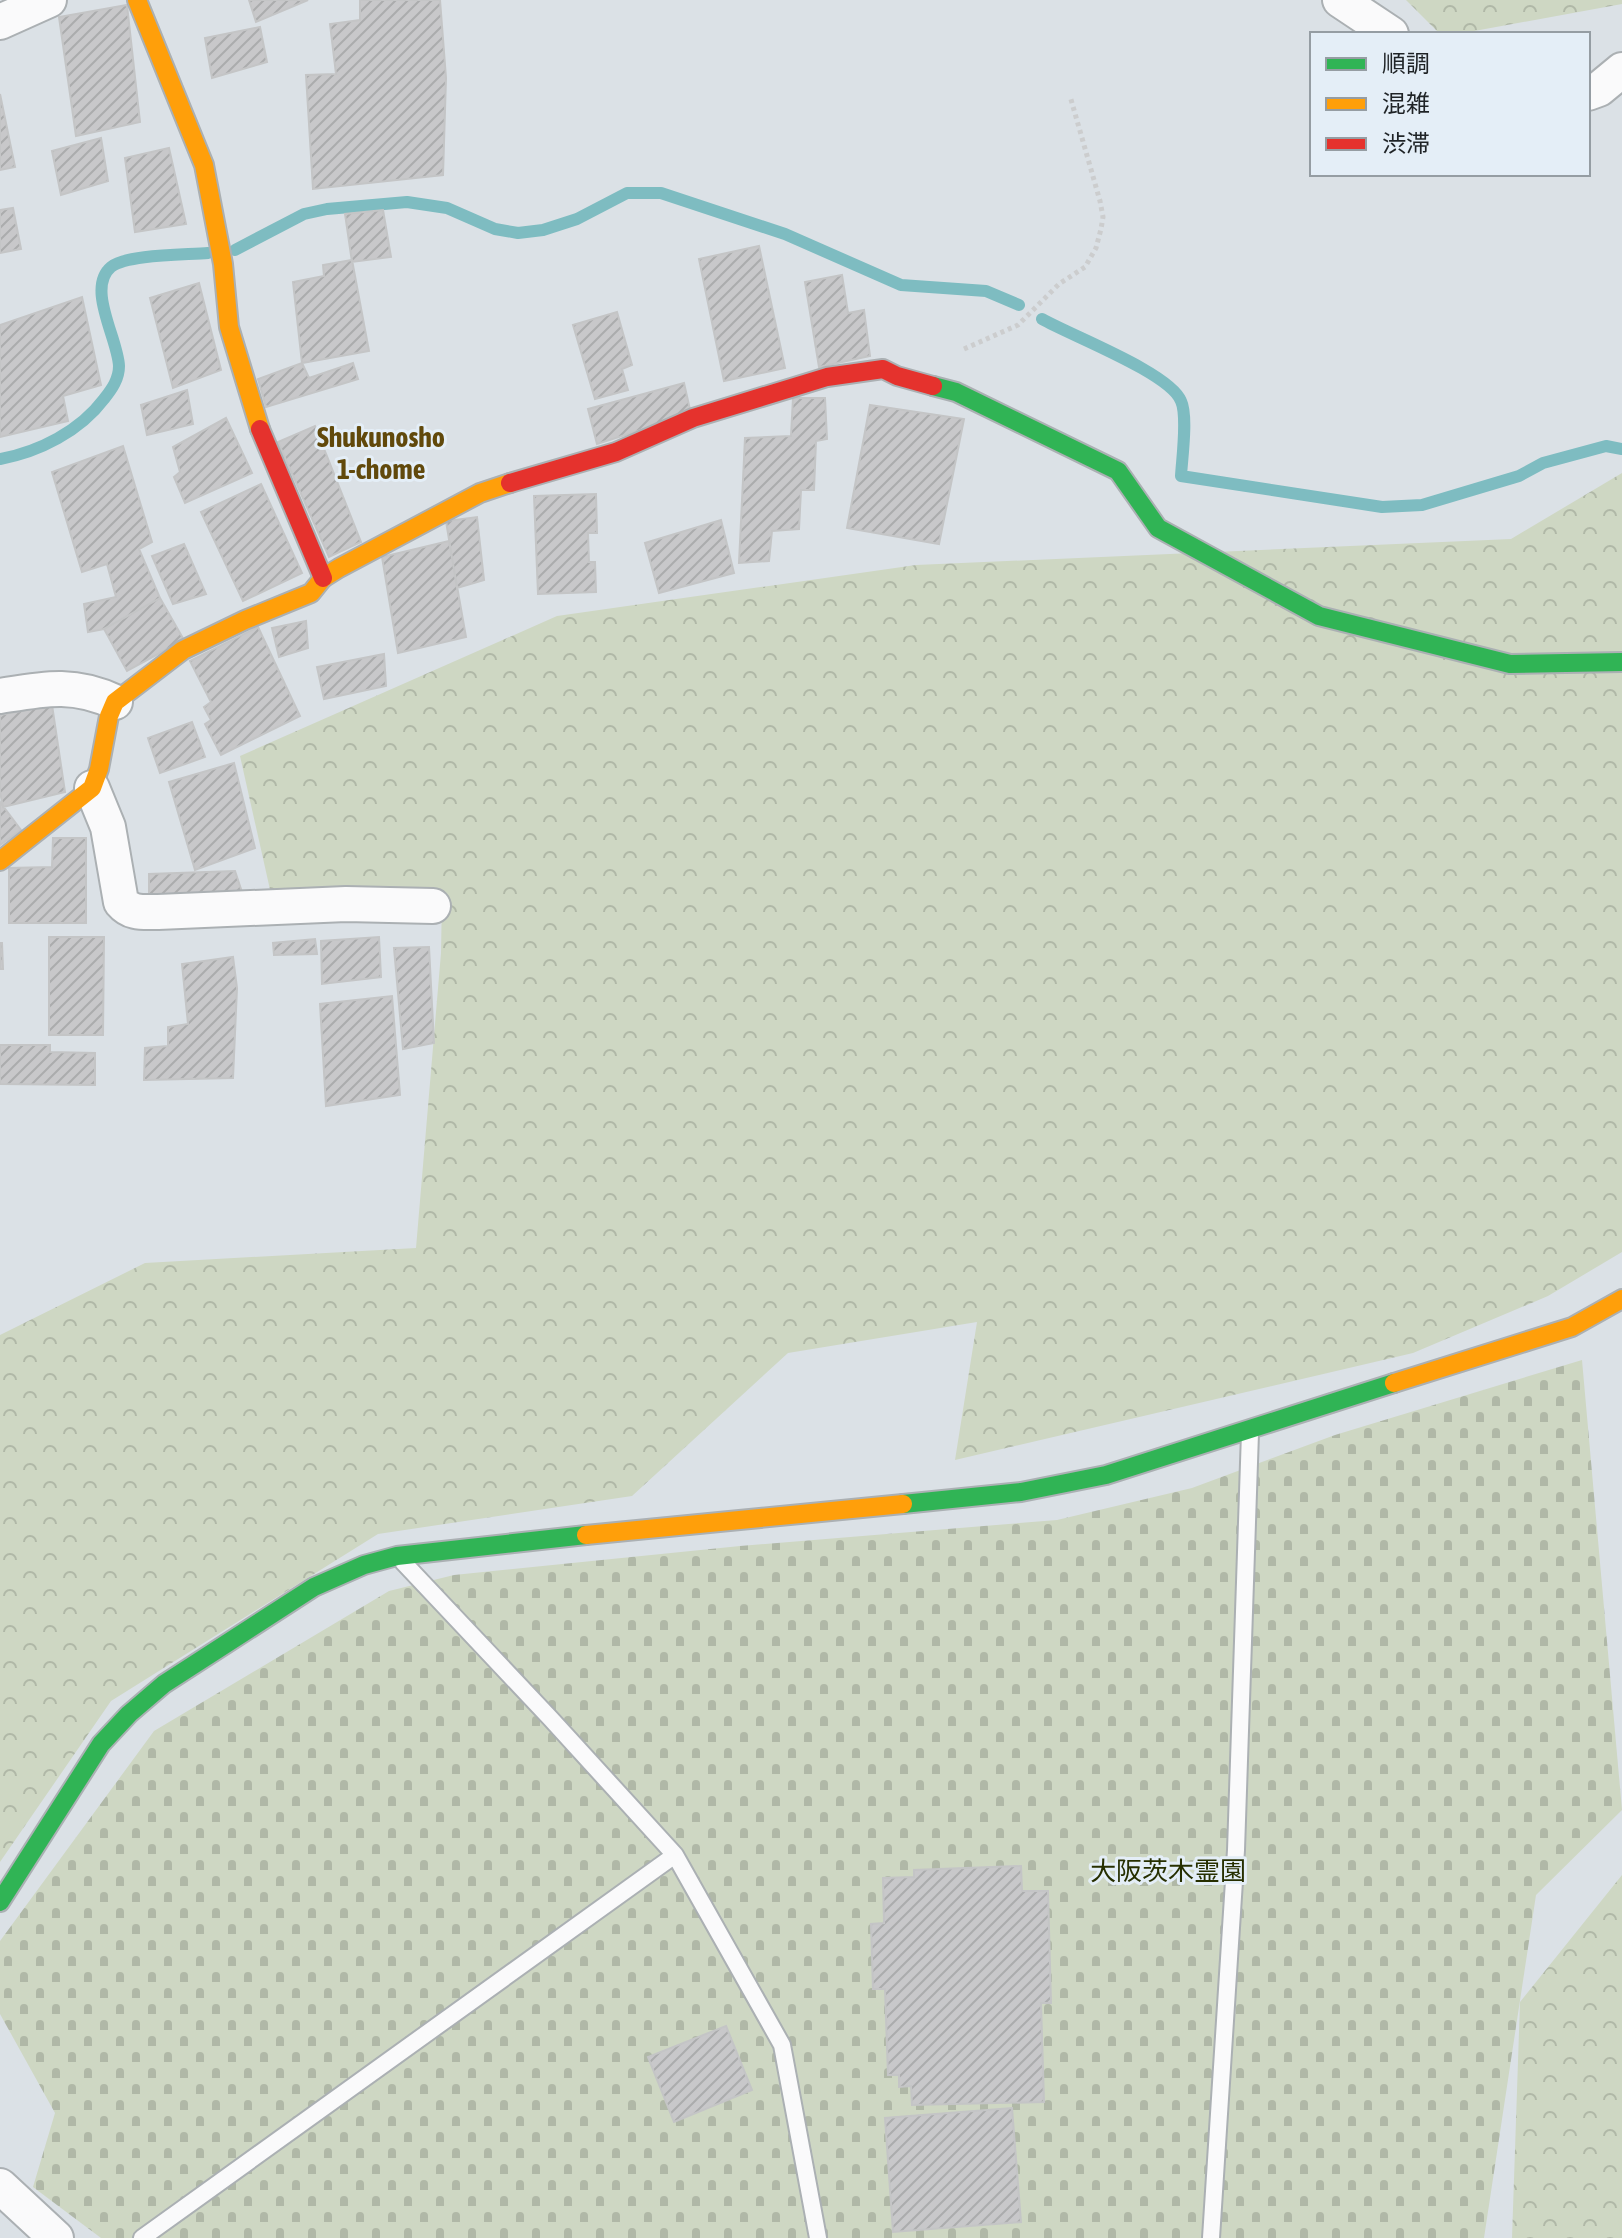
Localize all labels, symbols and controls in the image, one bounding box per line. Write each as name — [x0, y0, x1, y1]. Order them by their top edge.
legend — [1310, 32, 1590, 176]
text: 順調 — [1382, 50, 1430, 77]
text: 混雑 — [1382, 90, 1430, 117]
text: 渋滞 — [1382, 130, 1430, 157]
district label: Shukunosho 1-chome — [317, 421, 445, 485]
park label: 大阪茨木霊園 — [1090, 1856, 1246, 1886]

